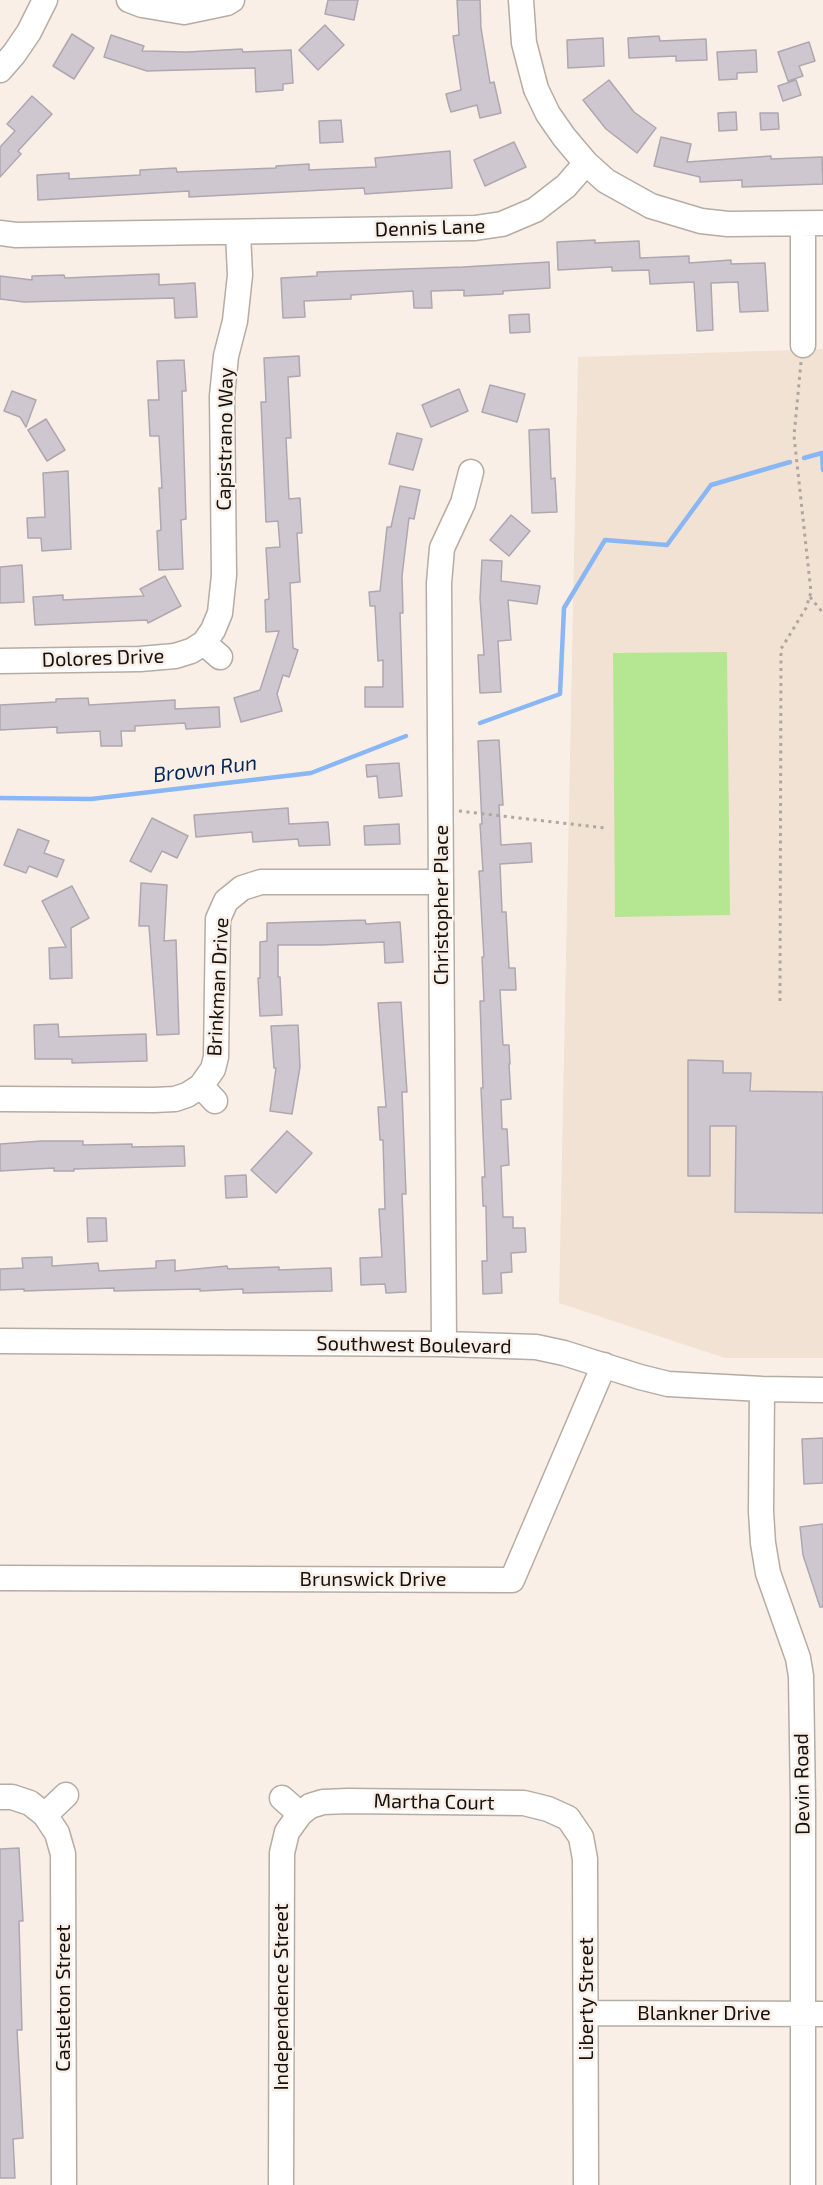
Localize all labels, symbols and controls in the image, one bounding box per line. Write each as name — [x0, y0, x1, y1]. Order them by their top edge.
street label: Dennis Lane — [374, 214, 486, 242]
street label: Capistrano Way — [212, 367, 238, 511]
street label: Dolores Drive — [41, 644, 165, 672]
water label: Brown Run — [152, 750, 258, 788]
street label: Christopher Place — [429, 825, 453, 985]
street label: Brinkman Drive — [202, 917, 234, 1057]
street label: Southwest Boulevard — [316, 1331, 512, 1359]
street label: Brunswick Drive — [300, 1567, 446, 1591]
street label: Devin Road — [789, 1733, 815, 1835]
street label: Martha Court — [373, 1789, 495, 1815]
street label: Independence Street — [269, 1903, 293, 2091]
street label: Castleton Street — [51, 1924, 75, 2072]
street label: Liberty Street — [574, 1937, 598, 2061]
street label: Blankner Drive — [637, 2001, 771, 2025]

